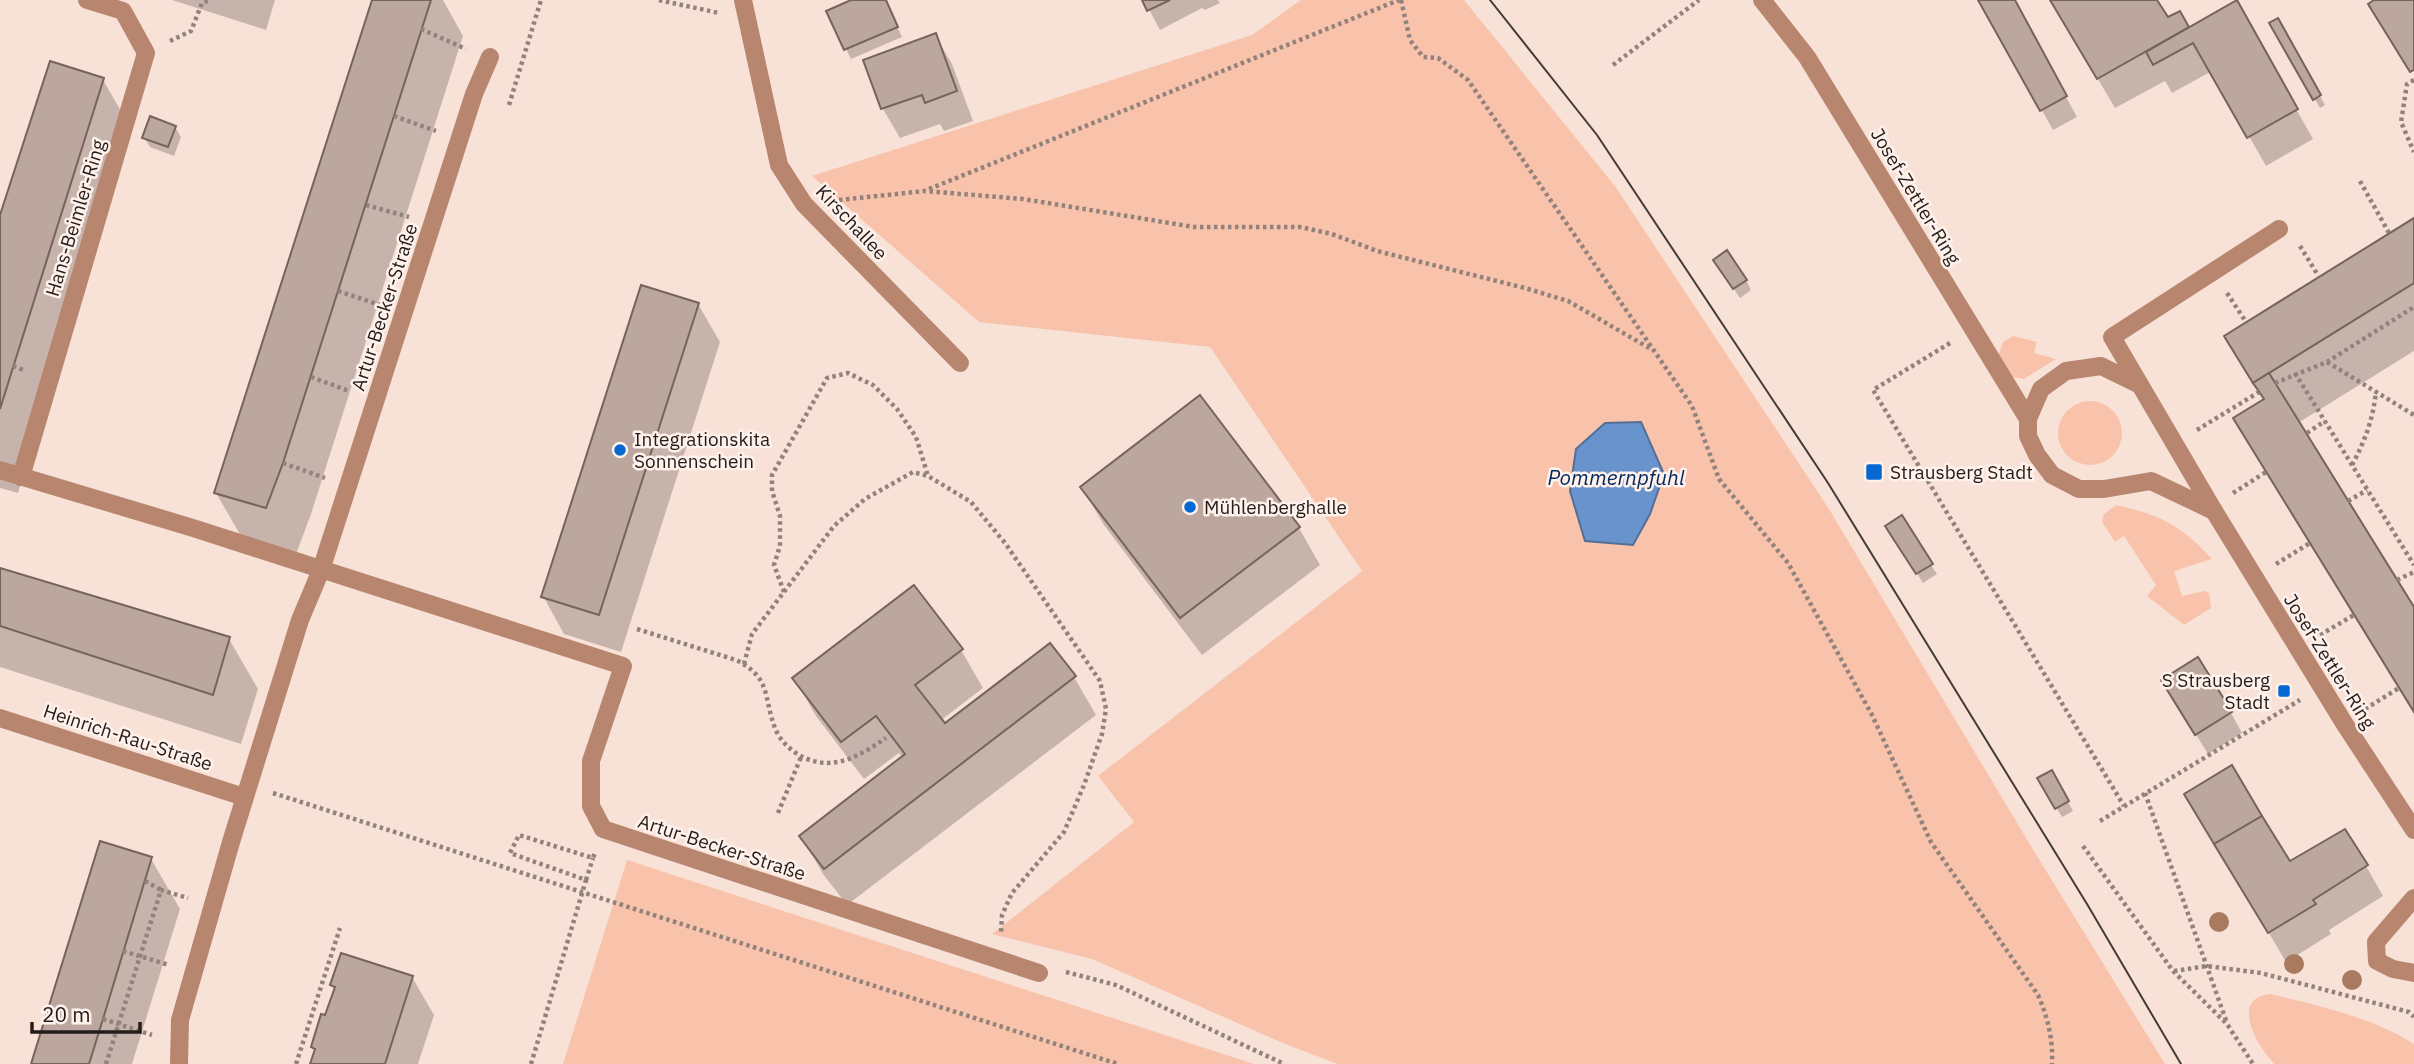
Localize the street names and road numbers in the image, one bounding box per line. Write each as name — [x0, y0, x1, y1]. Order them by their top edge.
street label: Josef-Zettler-Ring — [1866, 123, 1966, 269]
street label: Hans-Beimler-Ring — [40, 137, 110, 299]
street label: Kirschallee — [811, 179, 893, 265]
street label: Artur-Becker-Straße — [346, 220, 422, 394]
street label: Josef-Zettler-Ring — [2279, 589, 2381, 733]
street label: Heinrich-Rau-Straße — [40, 698, 216, 776]
street label: Artur-Becker-Straße — [635, 809, 809, 885]

